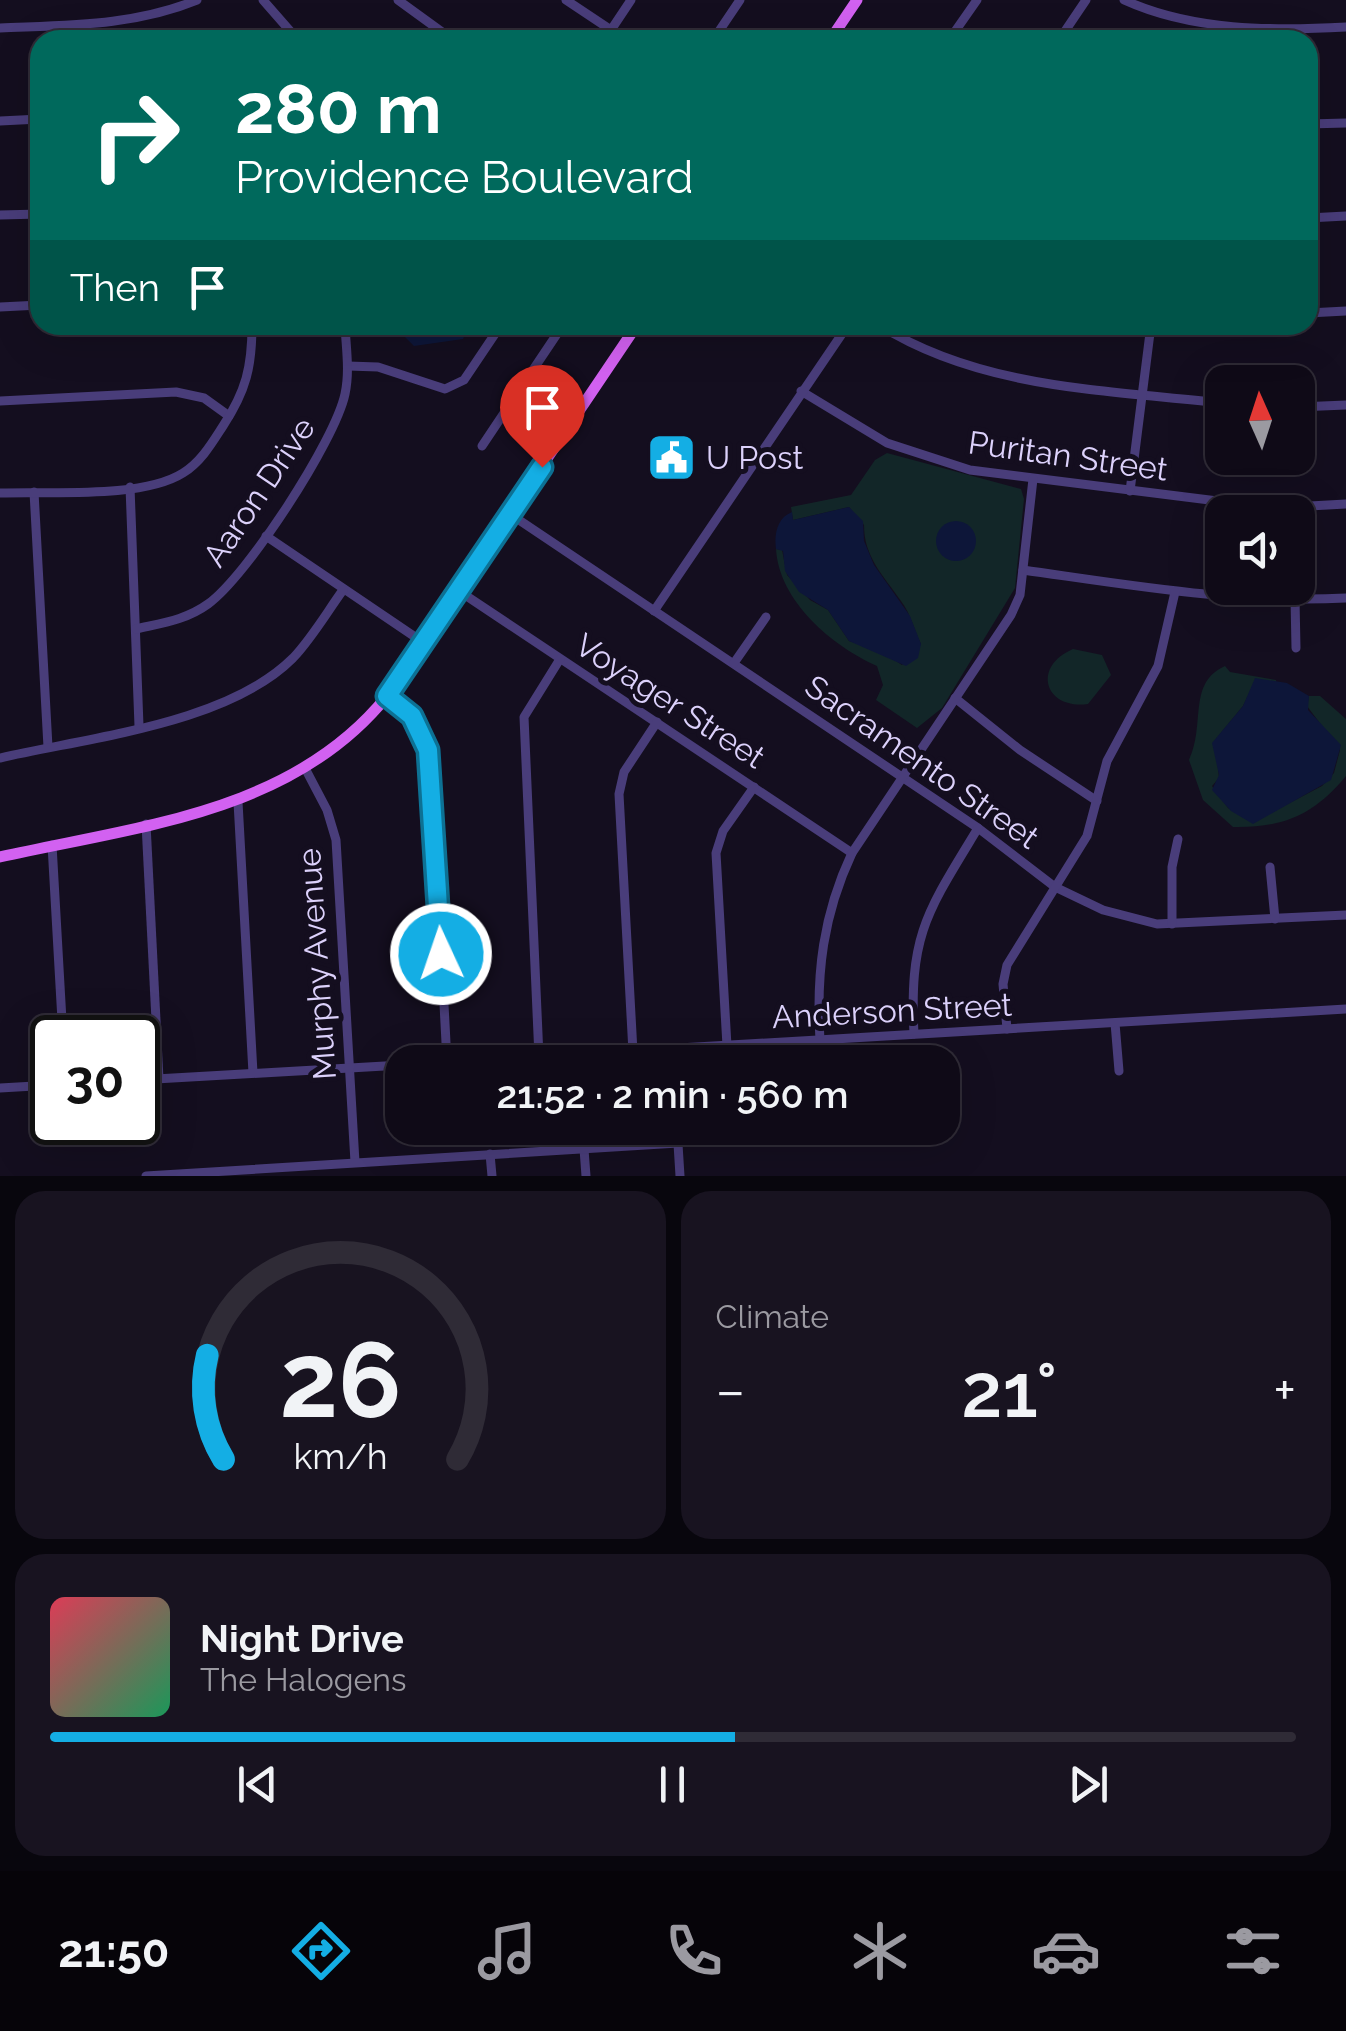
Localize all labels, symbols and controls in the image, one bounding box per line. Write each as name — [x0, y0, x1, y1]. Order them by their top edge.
text: 280 m — [235, 67, 442, 149]
icon: right — [70, 70, 200, 200]
text: Providence Boulevard — [235, 151, 693, 204]
icon: arrive — [180, 260, 235, 315]
text: Then — [70, 265, 160, 310]
pin — [500, 365, 585, 468]
north arrow — [1205, 365, 1315, 475]
map controls — [1205, 365, 1315, 605]
icon: arrive — [515, 380, 570, 435]
street label: Aaron Drive — [195, 410, 322, 573]
street label: Puritan Street — [966, 423, 1170, 488]
public building icon: U Post — [645, 432, 697, 484]
place label: U Post — [706, 439, 803, 476]
button: sound — [1205, 495, 1315, 605]
street label: Voyager Street — [569, 626, 772, 776]
street label: Sacramento Street — [799, 667, 1046, 856]
street label: Murphy Avenue — [290, 847, 343, 1081]
position arrow — [389, 902, 493, 1006]
street label: Anderson Street — [771, 986, 1013, 1035]
speed limit sign: 30 — [30, 1015, 160, 1145]
text: 21:52 · 2 min · 560 m — [496, 1072, 849, 1117]
text: Climate — [716, 1298, 829, 1335]
text: 26 — [279, 1319, 401, 1441]
text: 21° — [961, 1346, 1057, 1435]
text: − — [716, 1358, 745, 1423]
text: + — [1273, 1358, 1296, 1423]
text: km/h — [293, 1435, 387, 1477]
text: Night Drive — [200, 1616, 404, 1661]
text: The Halogens — [200, 1661, 406, 1698]
icon: previous — [230, 1757, 285, 1812]
icon: pause — [645, 1757, 700, 1812]
icon: next — [1061, 1757, 1116, 1812]
icon: directions — [286, 1916, 356, 1986]
icon: music — [472, 1916, 542, 1986]
icon: phone — [659, 1916, 729, 1986]
icon: climate — [845, 1916, 915, 1986]
icon: car — [1031, 1916, 1101, 1986]
icon: filters — [1218, 1916, 1288, 1986]
text: 21:50 — [58, 1925, 169, 1978]

